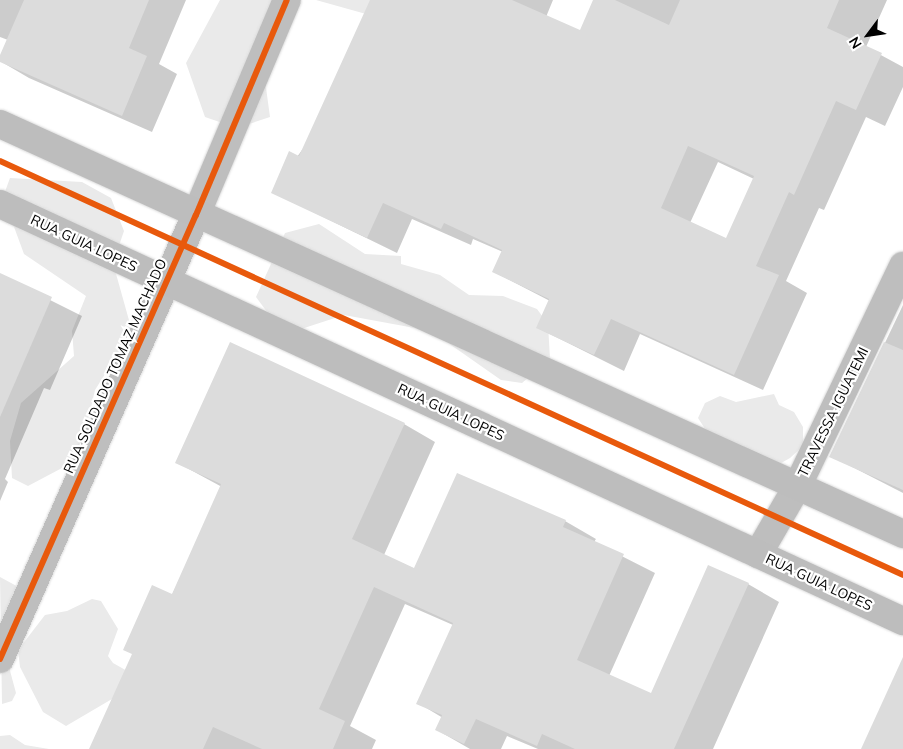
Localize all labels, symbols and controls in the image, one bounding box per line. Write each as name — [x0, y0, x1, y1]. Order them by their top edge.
north arrow — [843, 10, 893, 60]
text: N — [845, 34, 866, 52]
street label: RUA GUIA LOPES — [28, 211, 140, 275]
street label: RUA SOLDADO TOMAZ MACHADO — [60, 256, 170, 476]
street label: TRAVESSA IGUATEMI — [794, 344, 872, 480]
street label: RUA GUIA LOPES — [395, 380, 507, 444]
street label: RUA GUIA LOPES — [763, 550, 875, 614]

